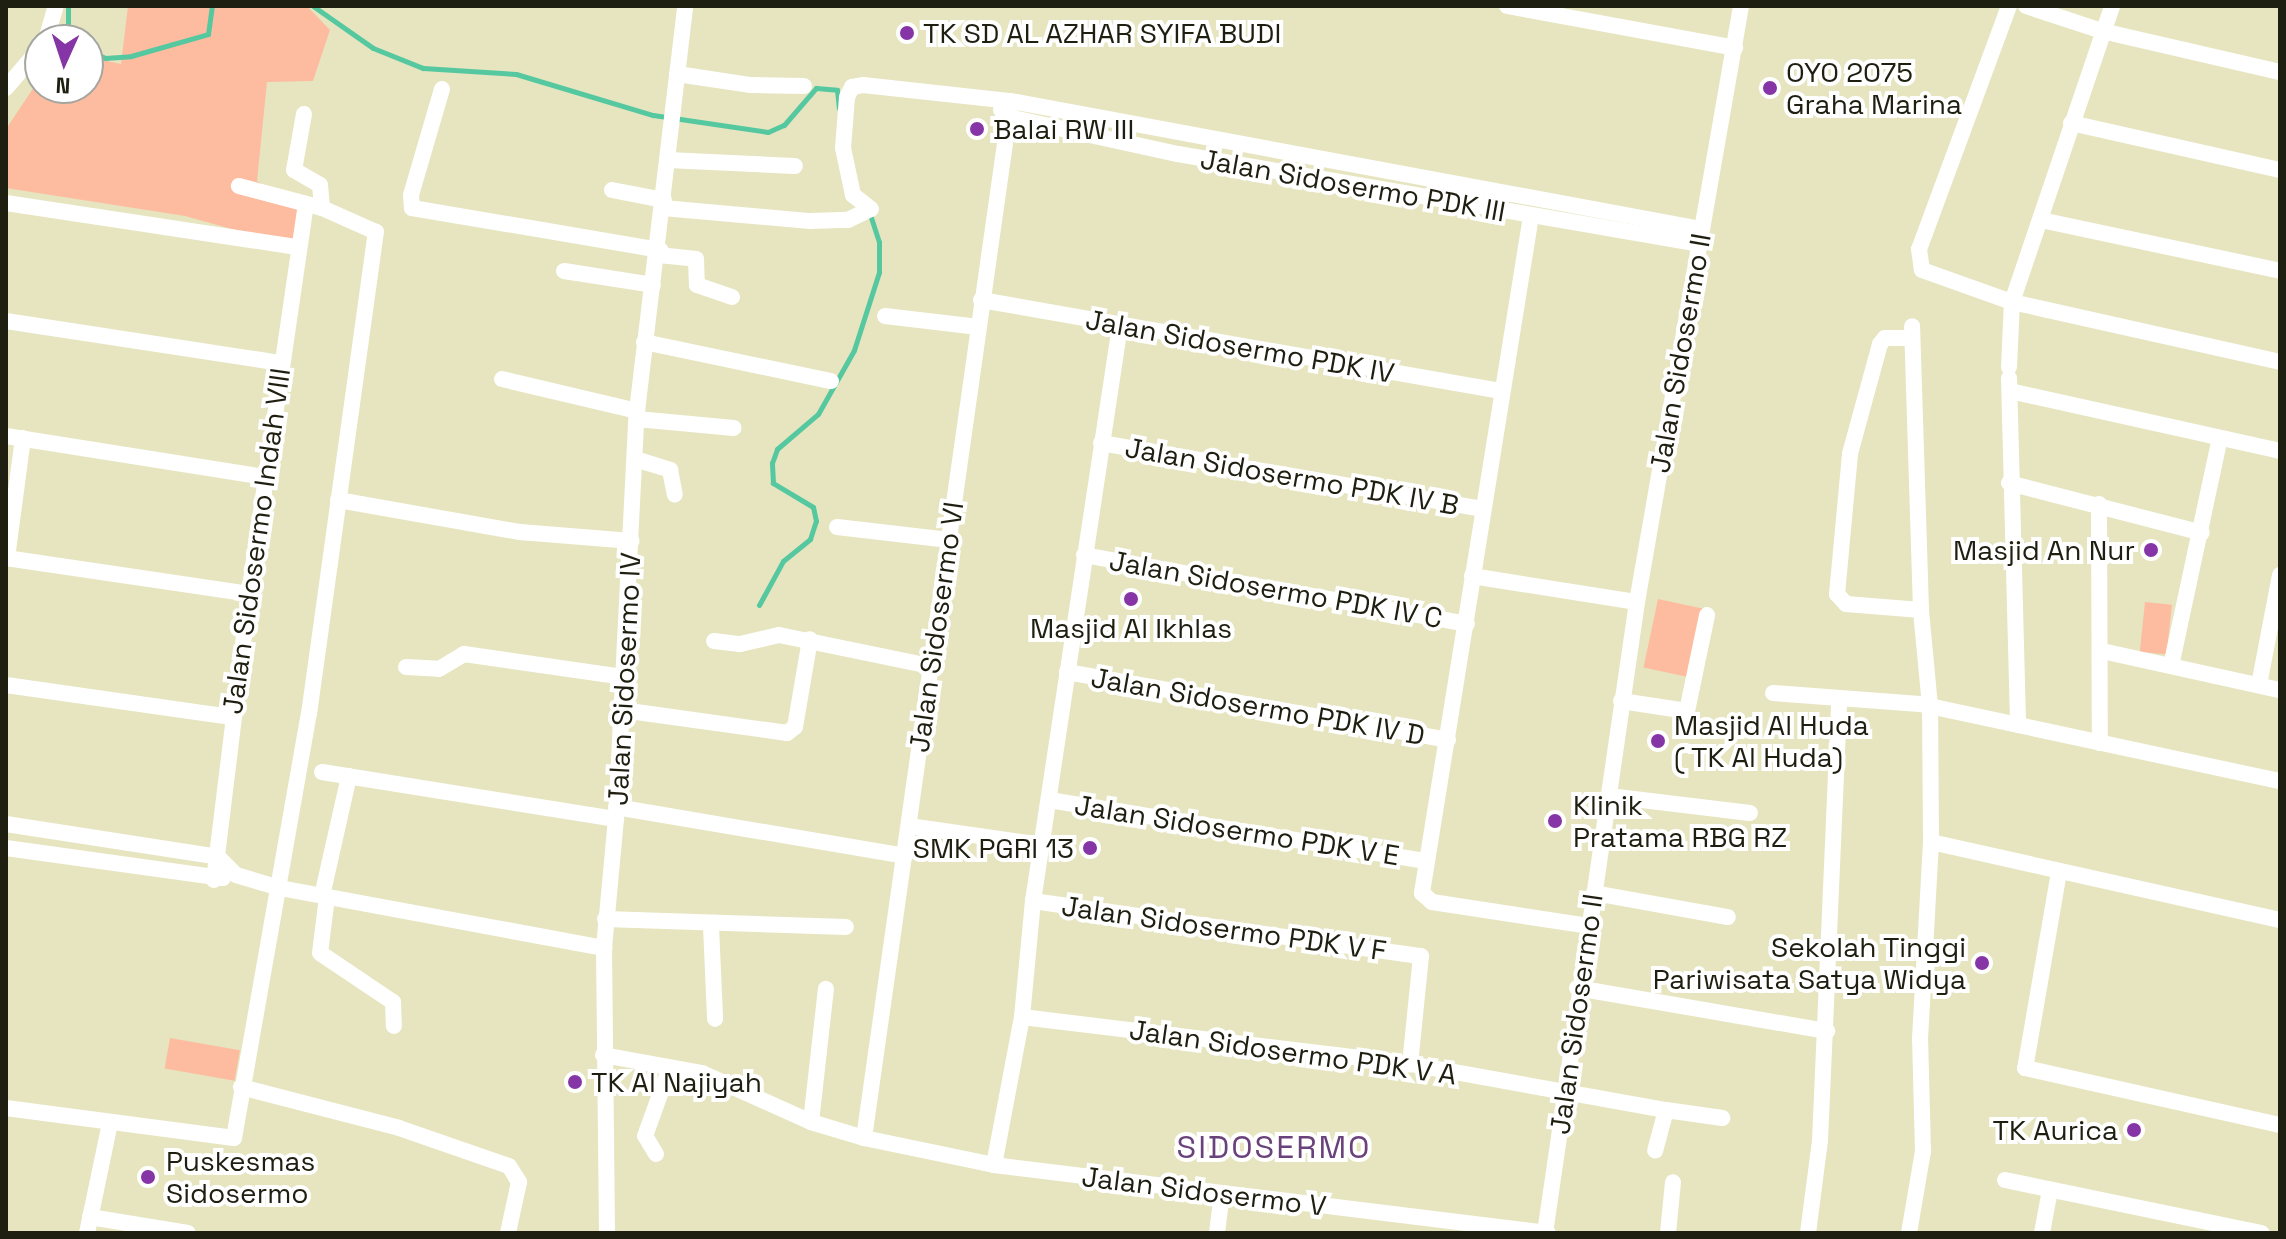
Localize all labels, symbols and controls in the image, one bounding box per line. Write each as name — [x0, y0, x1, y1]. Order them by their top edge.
place label: TK SD AL AZHAR SYIFA BUDI — [923, 16, 1283, 50]
north arrow — [24, 24, 104, 104]
marker: TK SD AL AZHAR SYIFA BUDI — [898, 24, 916, 42]
place label: OYO 2075 Graha Marina — [1786, 55, 1962, 121]
text: N — [55, 72, 71, 100]
marker: OYO 2075 Graha Marina — [1761, 79, 1779, 97]
place label: Balai RW III — [993, 112, 1134, 146]
marker: Balai RW III — [968, 120, 986, 138]
street label: Jalan Sidosermo PDK III — [1198, 142, 1508, 228]
street label: Jalan Sidosermo II — [1642, 231, 1718, 475]
street label: Jalan Sidosermo PDK IV — [1083, 302, 1397, 390]
street label: Jalan Sidosermo Indah VIII — [215, 366, 297, 716]
street label: Jalan Sidosermo PDK IV B — [1122, 430, 1462, 522]
street label: Jalan Sidosermo VI — [902, 499, 970, 755]
place label: Masjid An Nur — [1953, 533, 2135, 567]
marker: Masjid An Nur — [2142, 541, 2160, 559]
street label: Jalan Sidosermo PDK IV C — [1107, 543, 1445, 635]
street label: Jalan Sidosermo IV — [601, 552, 647, 806]
marker: Masjid Al Ikhlas — [1122, 590, 1140, 608]
place label: Masjid Al Ikhlas — [1030, 611, 1232, 645]
street label: Jalan Sidosermo PDK IV D — [1088, 660, 1428, 752]
place label: Masjid Al Huda ( TK Al Huda) — [1674, 708, 1869, 774]
marker: Masjid Al Huda ( TK Al Huda) — [1649, 732, 1667, 750]
street label: Jalan Sidosermo PDK V E — [1072, 788, 1402, 872]
place label: Klinik Pratama RBG RZ — [1573, 788, 1787, 854]
marker: Klinik Pratama RBG RZ — [1544, 810, 1566, 832]
place label: SMK PGRI 13 — [913, 831, 1074, 865]
marker: SMK PGRI 13 — [1081, 839, 1099, 857]
street label: Jalan Sidosermo PDK V F — [1059, 889, 1389, 967]
street label: Jalan Sidosermo II — [1542, 891, 1610, 1137]
place label: Sekolah Tinggi Pariwisata Satya Widya — [1652, 930, 1966, 996]
marker: Sekolah Tinggi Pariwisata Satya Widya — [1973, 954, 1991, 972]
street label: Jalan Sidosermo PDK V A — [1127, 1012, 1459, 1092]
place label: TK Al Najiyah — [591, 1065, 762, 1099]
marker: TK Al Najiyah — [566, 1073, 584, 1091]
place label: TK Aurica — [1992, 1113, 2118, 1147]
marker: TK Aurica — [2125, 1121, 2143, 1139]
district label: SIDOSERMO — [1177, 1128, 1371, 1166]
place label: Puskesmas Sidosermo — [166, 1144, 315, 1210]
street label: Jalan Sidosermo V — [1080, 1159, 1328, 1223]
marker: Puskesmas Sidosermo — [137, 1166, 159, 1188]

